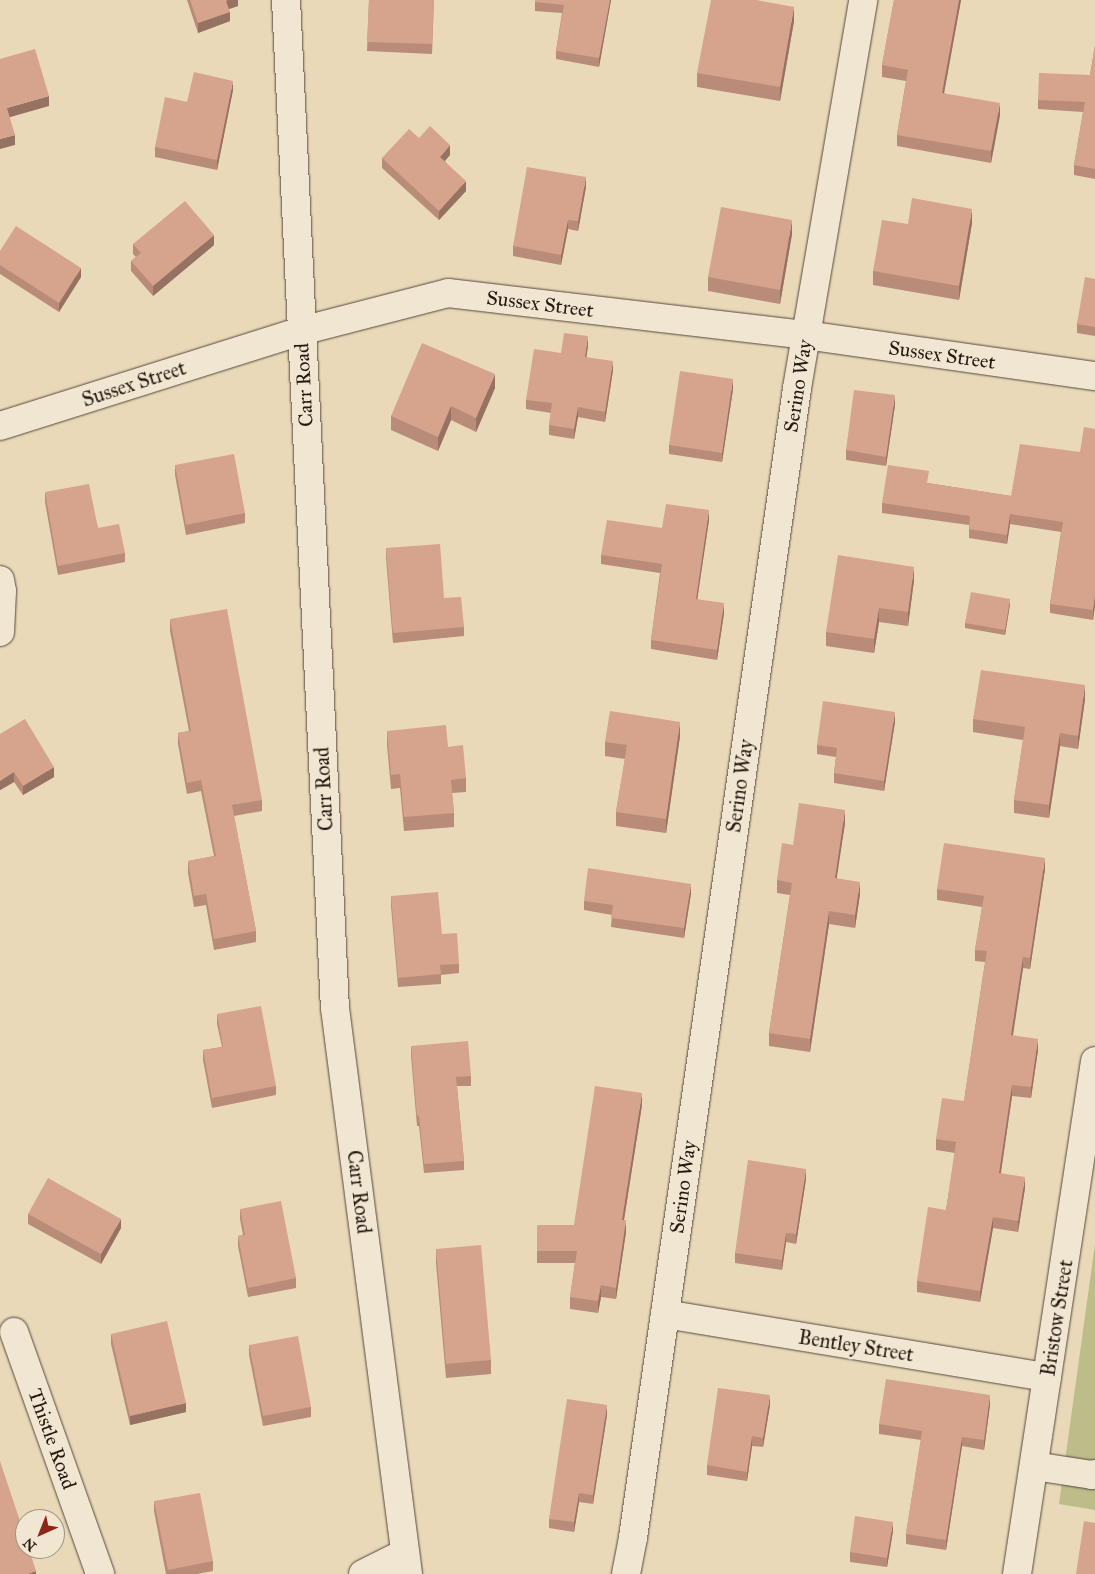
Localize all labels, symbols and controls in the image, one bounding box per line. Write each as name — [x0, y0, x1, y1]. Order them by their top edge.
street label: Sussex Street — [485, 286, 595, 322]
street label: Sussex Street — [887, 336, 997, 374]
street label: Serino Way — [779, 338, 817, 434]
street label: Carr Road — [290, 342, 318, 428]
street label: Sussex Street — [79, 356, 189, 412]
street label: Serino Way — [722, 738, 758, 834]
street label: Carr Road — [310, 746, 338, 832]
street label: Serino Way — [665, 1139, 701, 1235]
street label: Carr Road — [342, 1149, 376, 1235]
street label: Bristow Street — [1036, 1258, 1078, 1378]
street label: Bentley Street — [797, 1325, 915, 1367]
street label: Thistle Road — [23, 1385, 81, 1493]
north arrow — [15, 1509, 65, 1559]
text: N — [20, 1534, 40, 1555]

